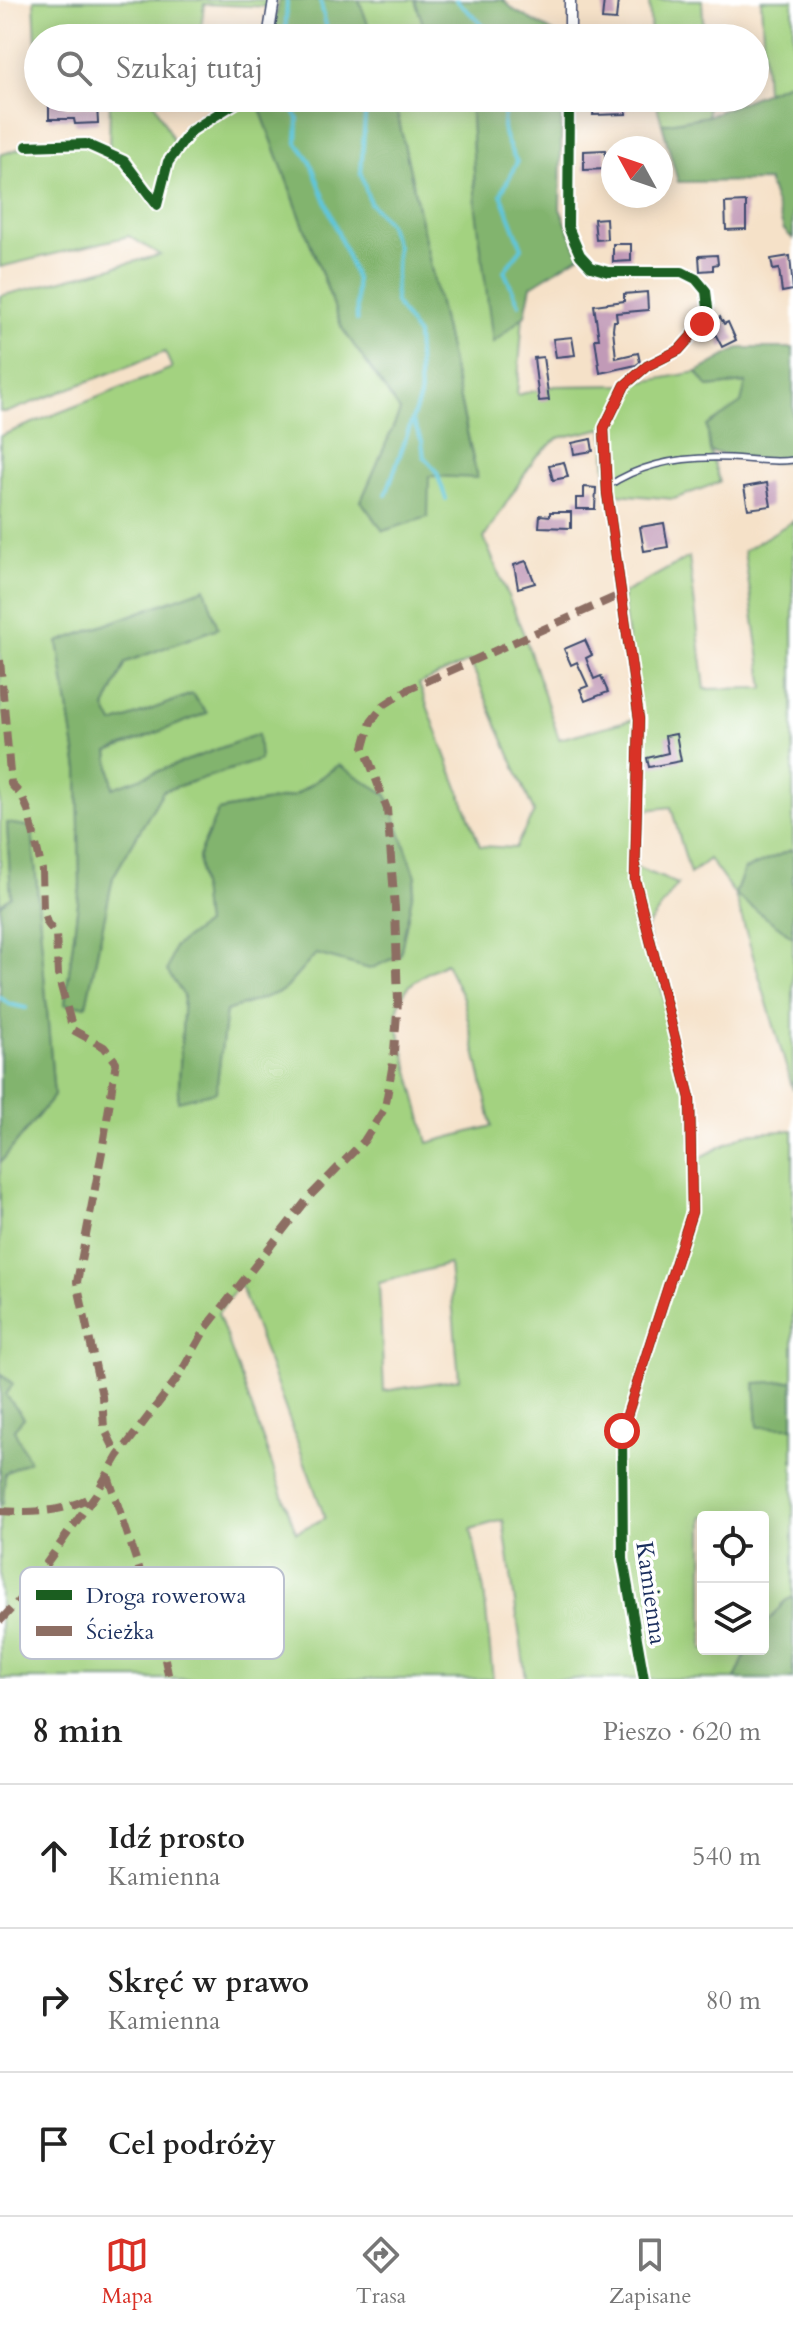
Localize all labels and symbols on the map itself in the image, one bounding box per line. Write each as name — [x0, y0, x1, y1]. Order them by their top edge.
north arrow — [601, 136, 673, 208]
route end — [684, 306, 720, 342]
route start — [604, 1413, 640, 1449]
street label: Kamienna — [627, 1539, 675, 1647]
legend — [20, 1567, 284, 1659]
text: Droga rowerowa — [86, 1581, 247, 1611]
text: Ścieżka — [86, 1617, 155, 1647]

